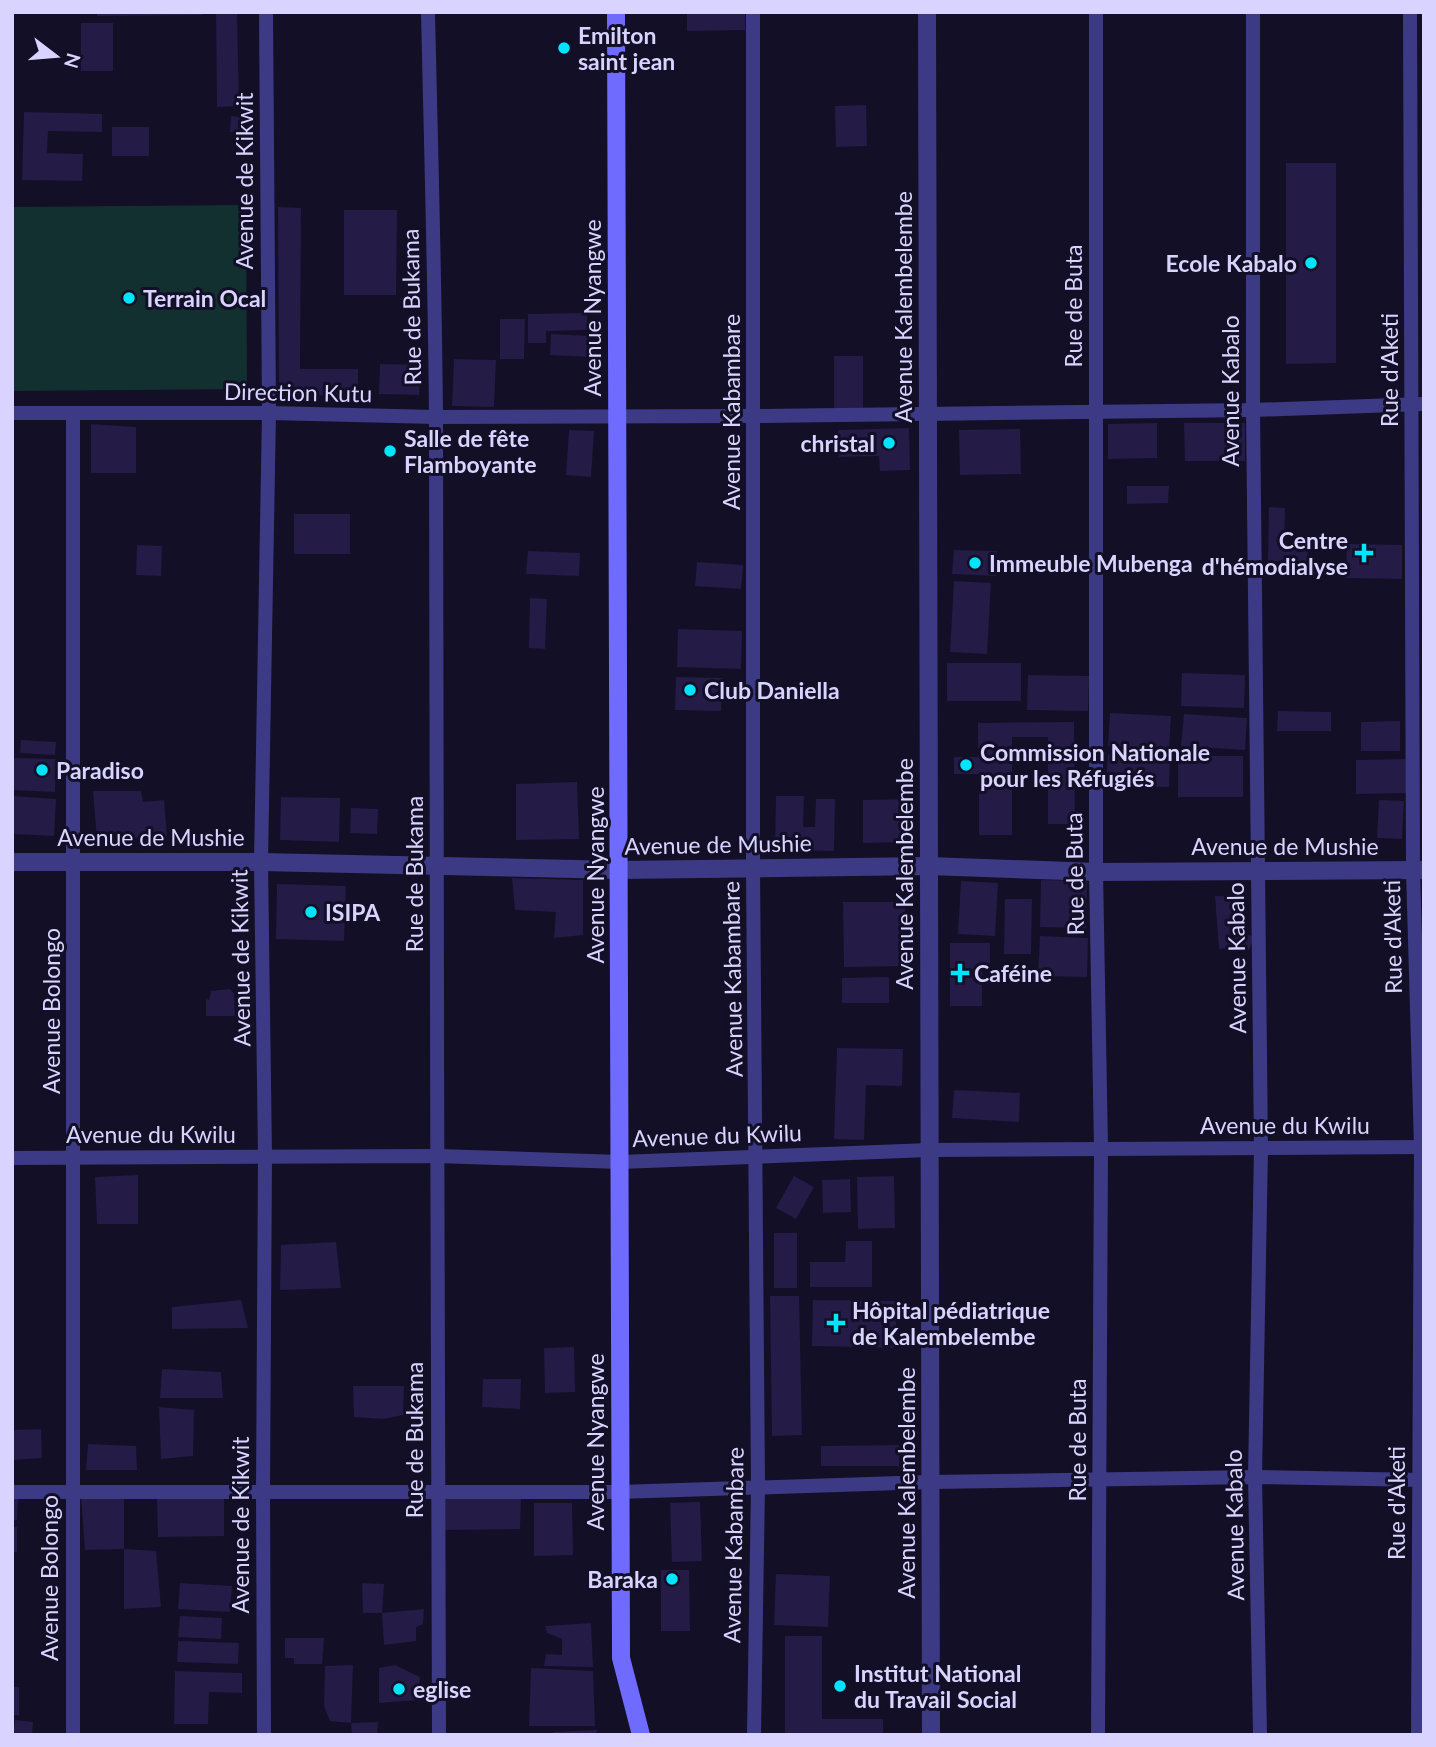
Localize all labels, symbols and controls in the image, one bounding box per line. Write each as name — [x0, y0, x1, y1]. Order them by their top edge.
north arrow — [21, 21, 91, 91]
place label: Emilton saint jean — [578, 21, 675, 75]
marker: Emilton saint jean — [556, 40, 572, 56]
text: N — [60, 51, 86, 71]
street label: Avenue de Kikwit — [230, 92, 258, 270]
street label: Avenue Kalembelembe — [889, 191, 917, 423]
street label: Avenue Nyangwe — [578, 219, 606, 397]
street label: Rue de Bukama — [396, 228, 426, 386]
street label: Rue de Buta — [1059, 245, 1087, 367]
place label: Ecole Kabalo — [1166, 249, 1297, 277]
marker: Ecole Kabalo — [1303, 255, 1319, 271]
place label: Terrain Ocal — [143, 284, 266, 312]
marker: Terrain Ocal — [121, 290, 137, 306]
street label: Rue d'Aketi — [1375, 313, 1403, 427]
street label: Avenue Kabambare — [717, 314, 745, 510]
street label: Avenue Kabalo — [1216, 315, 1244, 467]
street label: Direction Kutu — [224, 377, 372, 407]
place label: Salle de fête Flamboyante — [404, 424, 536, 478]
place label: christal — [800, 429, 875, 457]
marker: christal — [881, 435, 897, 451]
marker: Salle de fête Flamboyante — [382, 443, 398, 459]
place label: Centre d'hémodialyse — [1202, 526, 1348, 580]
marker: Centre d'hémodialyse — [1354, 543, 1374, 563]
place label: Immeuble Mubenga — [989, 549, 1193, 577]
marker: Immeuble Mubenga — [967, 555, 983, 571]
place label: Club Daniella — [704, 676, 840, 704]
marker: Club Daniella — [682, 682, 698, 698]
place label: Commission Nationale pour les Réfugiés — [980, 738, 1210, 792]
place label: Paradiso — [56, 756, 144, 784]
marker: Commission Nationale pour les Réfugiés — [958, 757, 974, 773]
street label: Avenue Kalembelembe — [890, 758, 918, 990]
marker: Paradiso — [34, 762, 50, 778]
street label: Avenue Nyangwe — [581, 786, 609, 964]
street label: Rue de Bukama — [400, 796, 428, 952]
street label: Rue de Buta — [1059, 812, 1089, 936]
street label: Avenue de Mushie — [57, 823, 245, 851]
street label: Avenue de Mushie — [624, 828, 812, 860]
street label: Avenue de Mushie — [1191, 832, 1379, 860]
street label: Avenue de Kikwit — [224, 868, 256, 1047]
street label: Rue d'Aketi — [1377, 880, 1407, 994]
street label: Avenue Kabambare — [716, 881, 748, 1077]
street label: Avenue Kabalo — [1221, 882, 1251, 1034]
place label: ISIPA — [325, 898, 381, 926]
marker: ISIPA — [303, 904, 319, 920]
street label: Avenue Bolongo — [37, 928, 65, 1094]
place label: Caféine — [974, 959, 1052, 987]
marker: Caféine — [952, 965, 968, 981]
street label: Avenue du Kwilu — [1200, 1111, 1370, 1139]
street label: Avenue du Kwilu — [632, 1118, 802, 1152]
street label: Avenue du Kwilu — [66, 1120, 236, 1148]
place label: Hôpital pédiatrique de Kalembelembe — [852, 1296, 1050, 1350]
marker: Hôpital pédiatrique de Kalembelembe — [826, 1313, 846, 1333]
street label: Avenue Nyangwe — [581, 1353, 609, 1531]
street label: Rue de Bukama — [400, 1362, 428, 1518]
street label: Avenue Kalembelembe — [892, 1367, 920, 1599]
street label: Rue de Buta — [1063, 1379, 1091, 1501]
street label: Avenue de Kikwit — [226, 1436, 254, 1614]
street label: Rue d'Aketi — [1382, 1446, 1410, 1560]
street label: Avenue Kabambare — [717, 1447, 749, 1643]
street label: Avenue Kabalo — [1219, 1449, 1249, 1601]
street label: Avenue Bolongo — [35, 1495, 63, 1661]
place label: Baraka — [587, 1565, 658, 1593]
marker: Baraka — [664, 1571, 680, 1587]
place label: Institut National du Travail Social — [854, 1659, 1022, 1713]
place label: eglise — [413, 1675, 471, 1703]
marker: Institut National du Travail Social — [832, 1678, 848, 1694]
marker: eglise — [391, 1681, 407, 1697]

